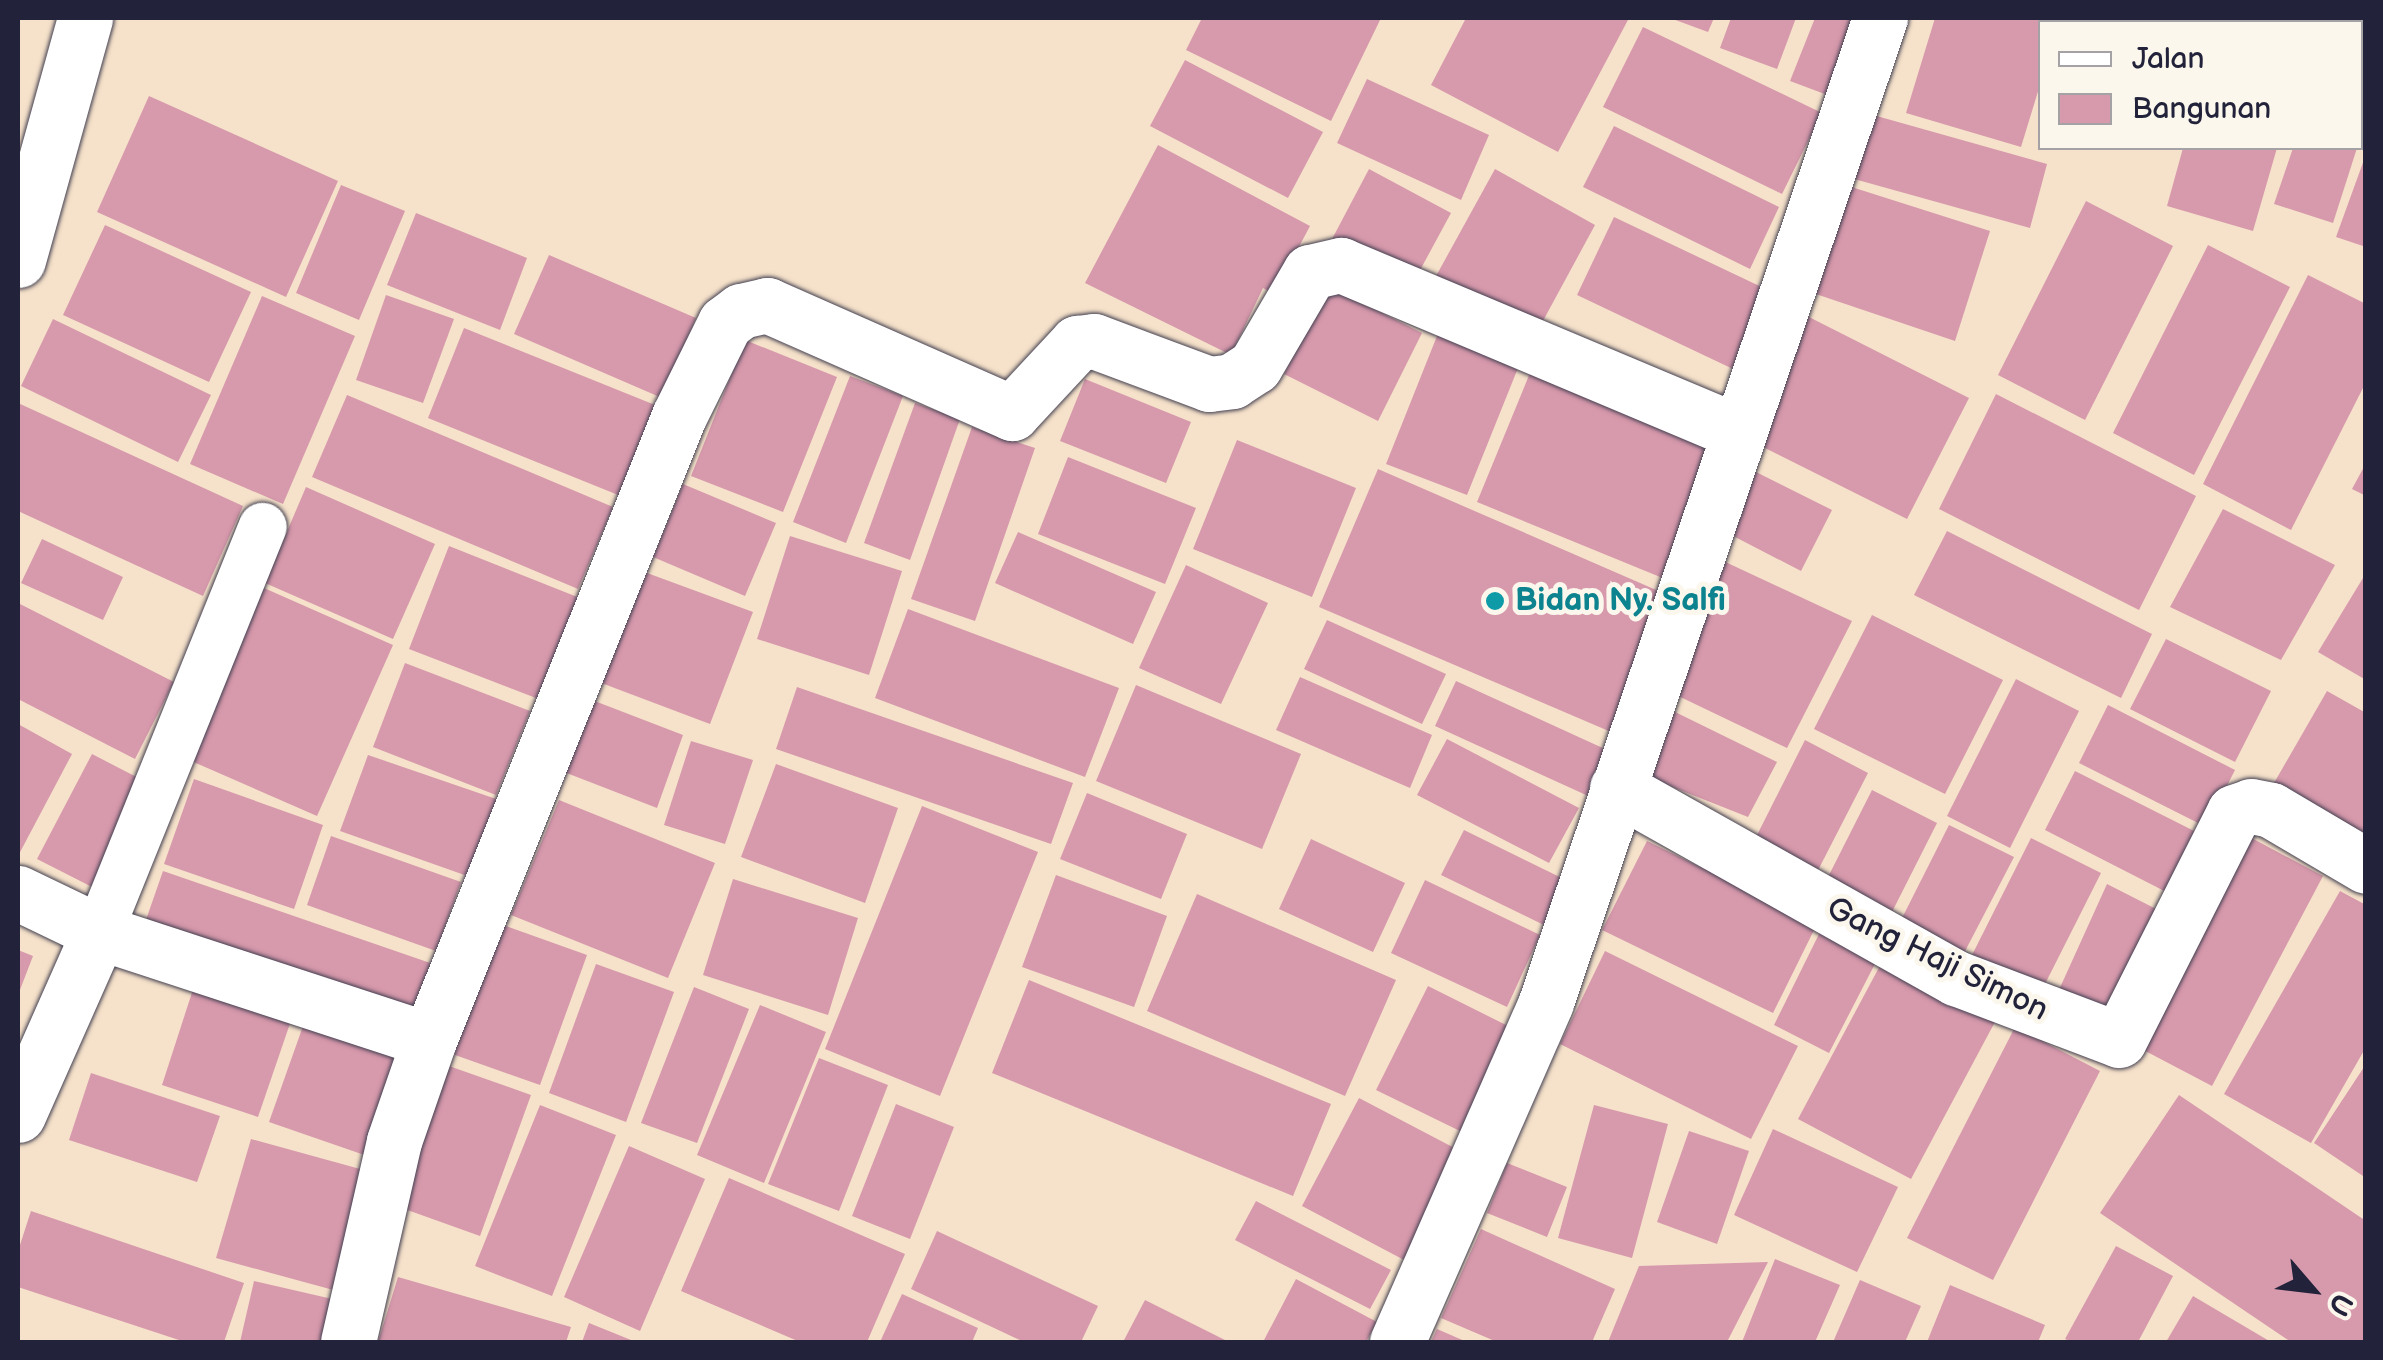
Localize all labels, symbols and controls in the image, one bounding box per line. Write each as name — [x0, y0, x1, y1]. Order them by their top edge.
legend — [2038, 20, 2363, 150]
text: Jalan — [2132, 41, 2204, 77]
text: Bangunan — [2132, 91, 2271, 127]
place label: Bidan Ny. Salfi — [1515, 582, 1726, 620]
marker: Bidan Ny. Salfi — [1484, 590, 1506, 612]
street label: Gang Haji Simon — [1820, 890, 2054, 1030]
north arrow — [2263, 1240, 2363, 1340]
text: U — [2321, 1288, 2359, 1321]

